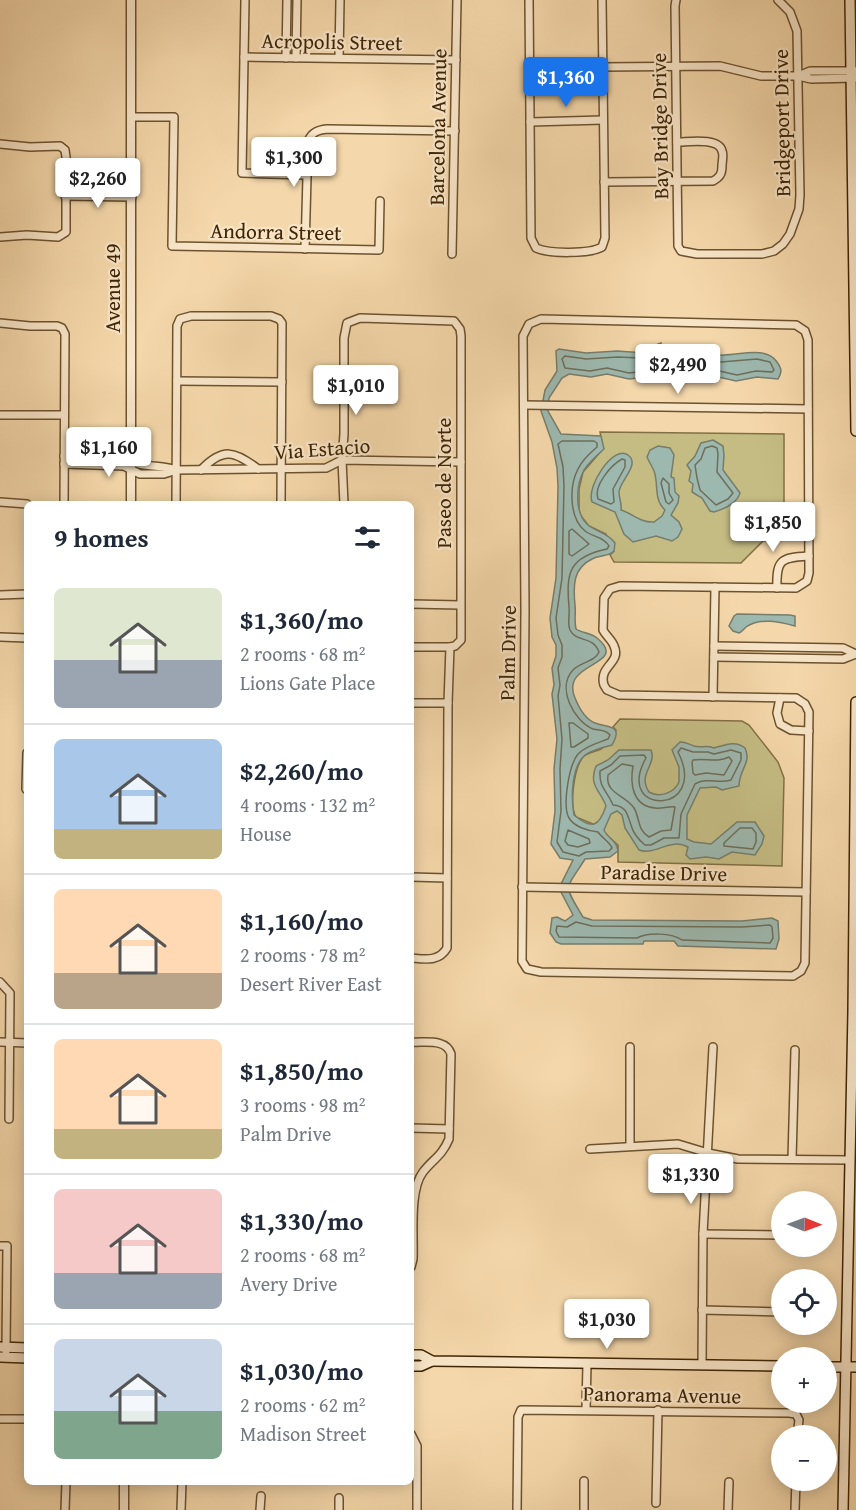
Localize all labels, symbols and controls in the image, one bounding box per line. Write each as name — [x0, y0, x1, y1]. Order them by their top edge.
street label: Acropolis Street — [261, 25, 403, 58]
street label: Barcelona Avenue — [421, 48, 454, 206]
street label: Bridgeport Drive — [765, 49, 798, 197]
street label: Bay Bridge Drive — [643, 52, 676, 200]
pin: $1,360 — [517, 57, 615, 108]
text: $1,360 — [537, 62, 595, 91]
pin: $1,300 — [245, 137, 343, 188]
text: $1,300 — [265, 142, 323, 171]
pin: $2,260 — [49, 158, 147, 209]
text: $2,260 — [69, 163, 127, 192]
street label: Andorra Street — [210, 215, 342, 248]
street label: Avenue 49 — [97, 243, 128, 333]
pin: $2,490 — [629, 344, 727, 395]
text: $2,490 — [649, 349, 707, 378]
pin: $1,010 — [307, 365, 405, 416]
text: $1,010 — [327, 370, 385, 399]
street label: Paseo de Norte — [428, 417, 459, 548]
pin: $1,160 — [60, 427, 158, 478]
street label: Via Estacio — [273, 430, 371, 467]
text: $1,160 — [80, 432, 138, 461]
pin: $1,850 — [724, 502, 822, 553]
text: $1,850 — [744, 507, 802, 536]
text: 9 homes — [54, 518, 149, 557]
icon: filters — [351, 521, 384, 554]
text: $1,360/mo — [240, 600, 363, 639]
street label: Palm Drive — [491, 605, 524, 701]
icon: home — [102, 612, 174, 684]
text: 2 rooms · 68 m² — [240, 639, 366, 668]
text: Lions Gate Place — [240, 668, 375, 697]
text: $2,260/mo — [240, 751, 363, 790]
icon: home — [102, 763, 174, 835]
text: 4 rooms · 132 m² — [240, 790, 375, 819]
text: House — [240, 819, 292, 848]
street label: Paradise Drive — [600, 856, 728, 889]
text: $1,160/mo — [240, 901, 363, 940]
icon: home — [102, 913, 174, 985]
text: 2 rooms · 78 m² — [240, 940, 366, 969]
text: Desert River East — [240, 969, 382, 998]
text: $1,850/mo — [240, 1051, 363, 1090]
icon: home — [102, 1063, 174, 1135]
text: 3 rooms · 98 m² — [240, 1090, 366, 1119]
text: Palm Drive — [240, 1119, 331, 1148]
pin: $1,330 — [642, 1154, 740, 1205]
text: $1,330 — [662, 1159, 720, 1188]
north arrow — [771, 1191, 837, 1257]
map controls — [771, 1191, 837, 1491]
text: $1,330/mo — [240, 1201, 363, 1240]
icon: home — [102, 1213, 174, 1285]
text: 2 rooms · 68 m² — [240, 1240, 366, 1269]
text: Avery Drive — [240, 1269, 338, 1298]
button: locate — [771, 1269, 837, 1335]
pin: $1,030 — [558, 1299, 656, 1350]
text: $1,030 — [578, 1304, 636, 1333]
button: + — [771, 1347, 837, 1413]
text: $1,030/mo — [240, 1351, 363, 1390]
icon: home — [102, 1363, 174, 1435]
street label: Panorama Avenue — [583, 1378, 742, 1411]
text: 2 rooms · 62 m² — [240, 1390, 366, 1419]
text: Madison Street — [240, 1419, 367, 1448]
button: − — [771, 1425, 837, 1491]

